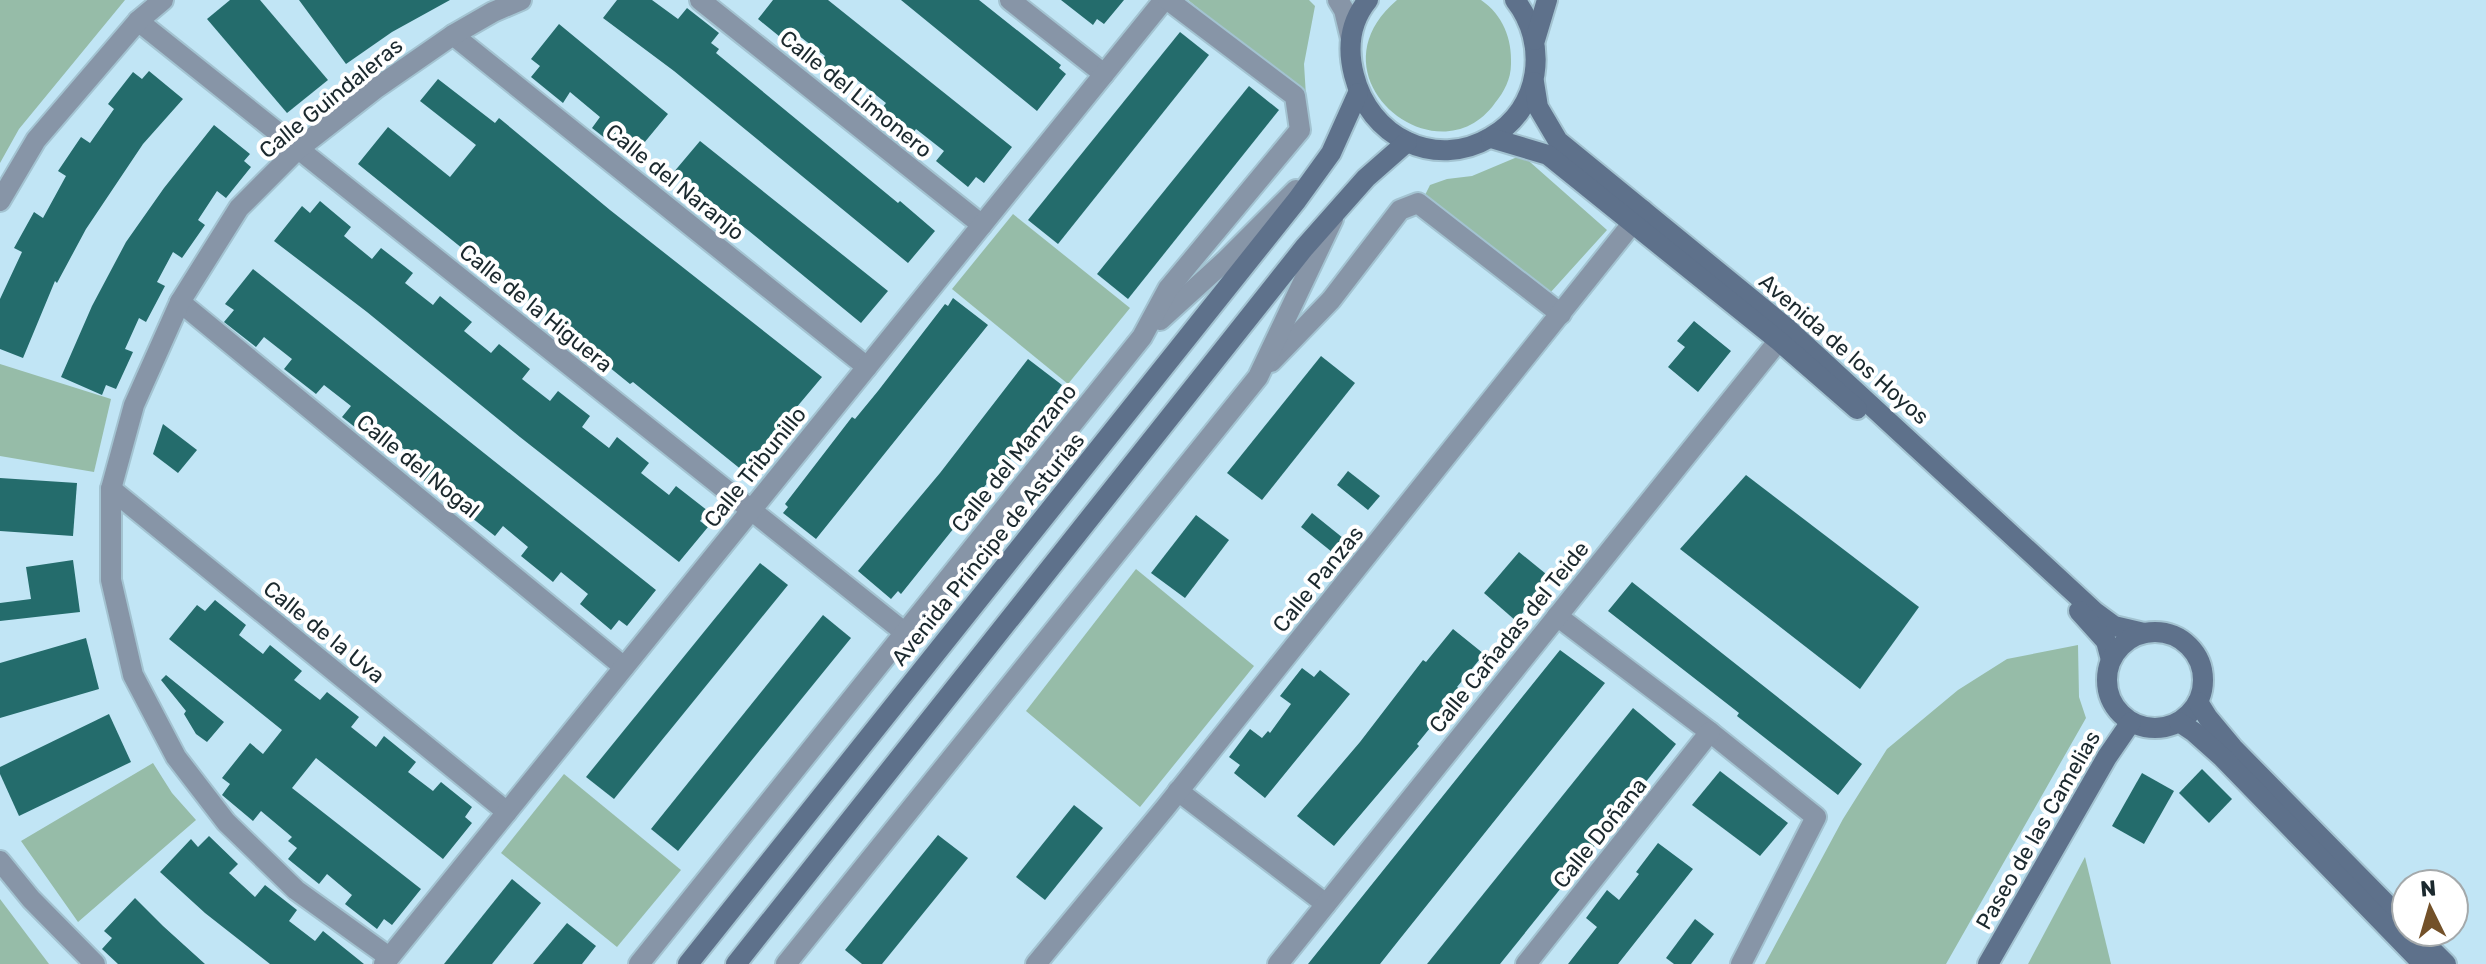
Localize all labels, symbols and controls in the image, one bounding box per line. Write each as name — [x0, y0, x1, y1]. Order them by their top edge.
street label: Calle del Limonero — [775, 24, 937, 164]
street label: Calle Guindaleras — [254, 32, 408, 164]
street label: Calle del Naranjo — [600, 118, 750, 246]
street label: Calle de la Higuera — [454, 238, 618, 378]
street label: Avenida de los Hoyos — [1754, 268, 1934, 430]
street label: Calle del Manzano — [946, 378, 1082, 538]
street label: Calle Tribunillo — [698, 401, 812, 533]
street label: Calle del Nogal — [351, 408, 485, 524]
street label: Avenida Príncipe de Asturias — [886, 427, 1090, 671]
street label: Calle Panzas — [1267, 520, 1369, 638]
street label: Calle Cañadas del Teide — [1423, 536, 1595, 738]
street label: Calle de la Uva — [258, 575, 390, 689]
street label: Paseo de las Camelias — [1970, 726, 2106, 934]
street label: Calle Doñana — [1547, 772, 1653, 894]
north arrow — [2390, 868, 2470, 948]
text: N — [2419, 874, 2437, 903]

